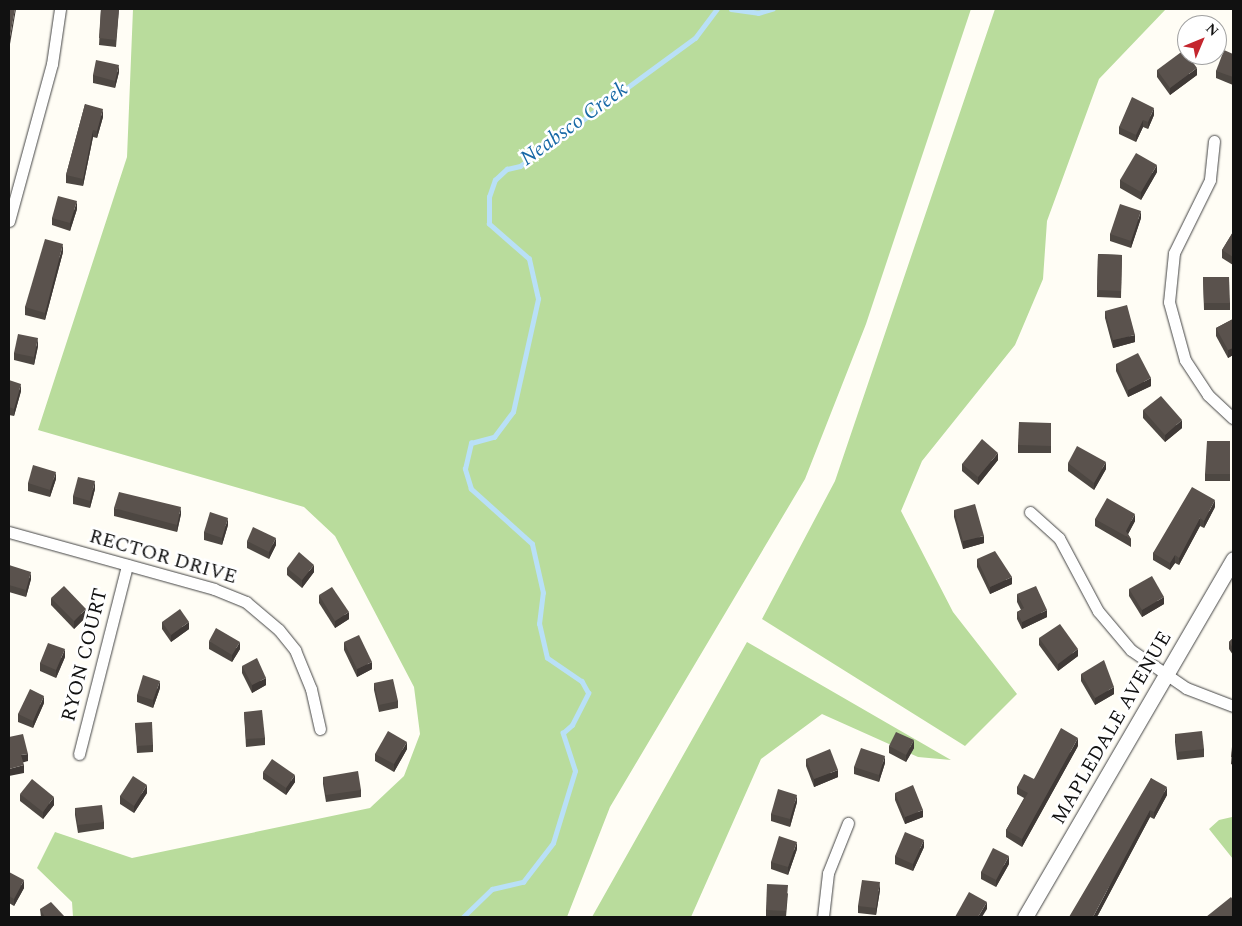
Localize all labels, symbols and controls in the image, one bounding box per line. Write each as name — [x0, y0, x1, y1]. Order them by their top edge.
north arrow — [1177, 15, 1227, 65]
text: N — [1201, 18, 1224, 41]
water label: Neabsco Creek — [515, 77, 633, 171]
street label: RECTOR DRIVE — [86, 524, 240, 590]
street label: RYON COURT — [57, 586, 113, 724]
street label: MAPLEDALE AVENUE — [1047, 627, 1177, 829]

